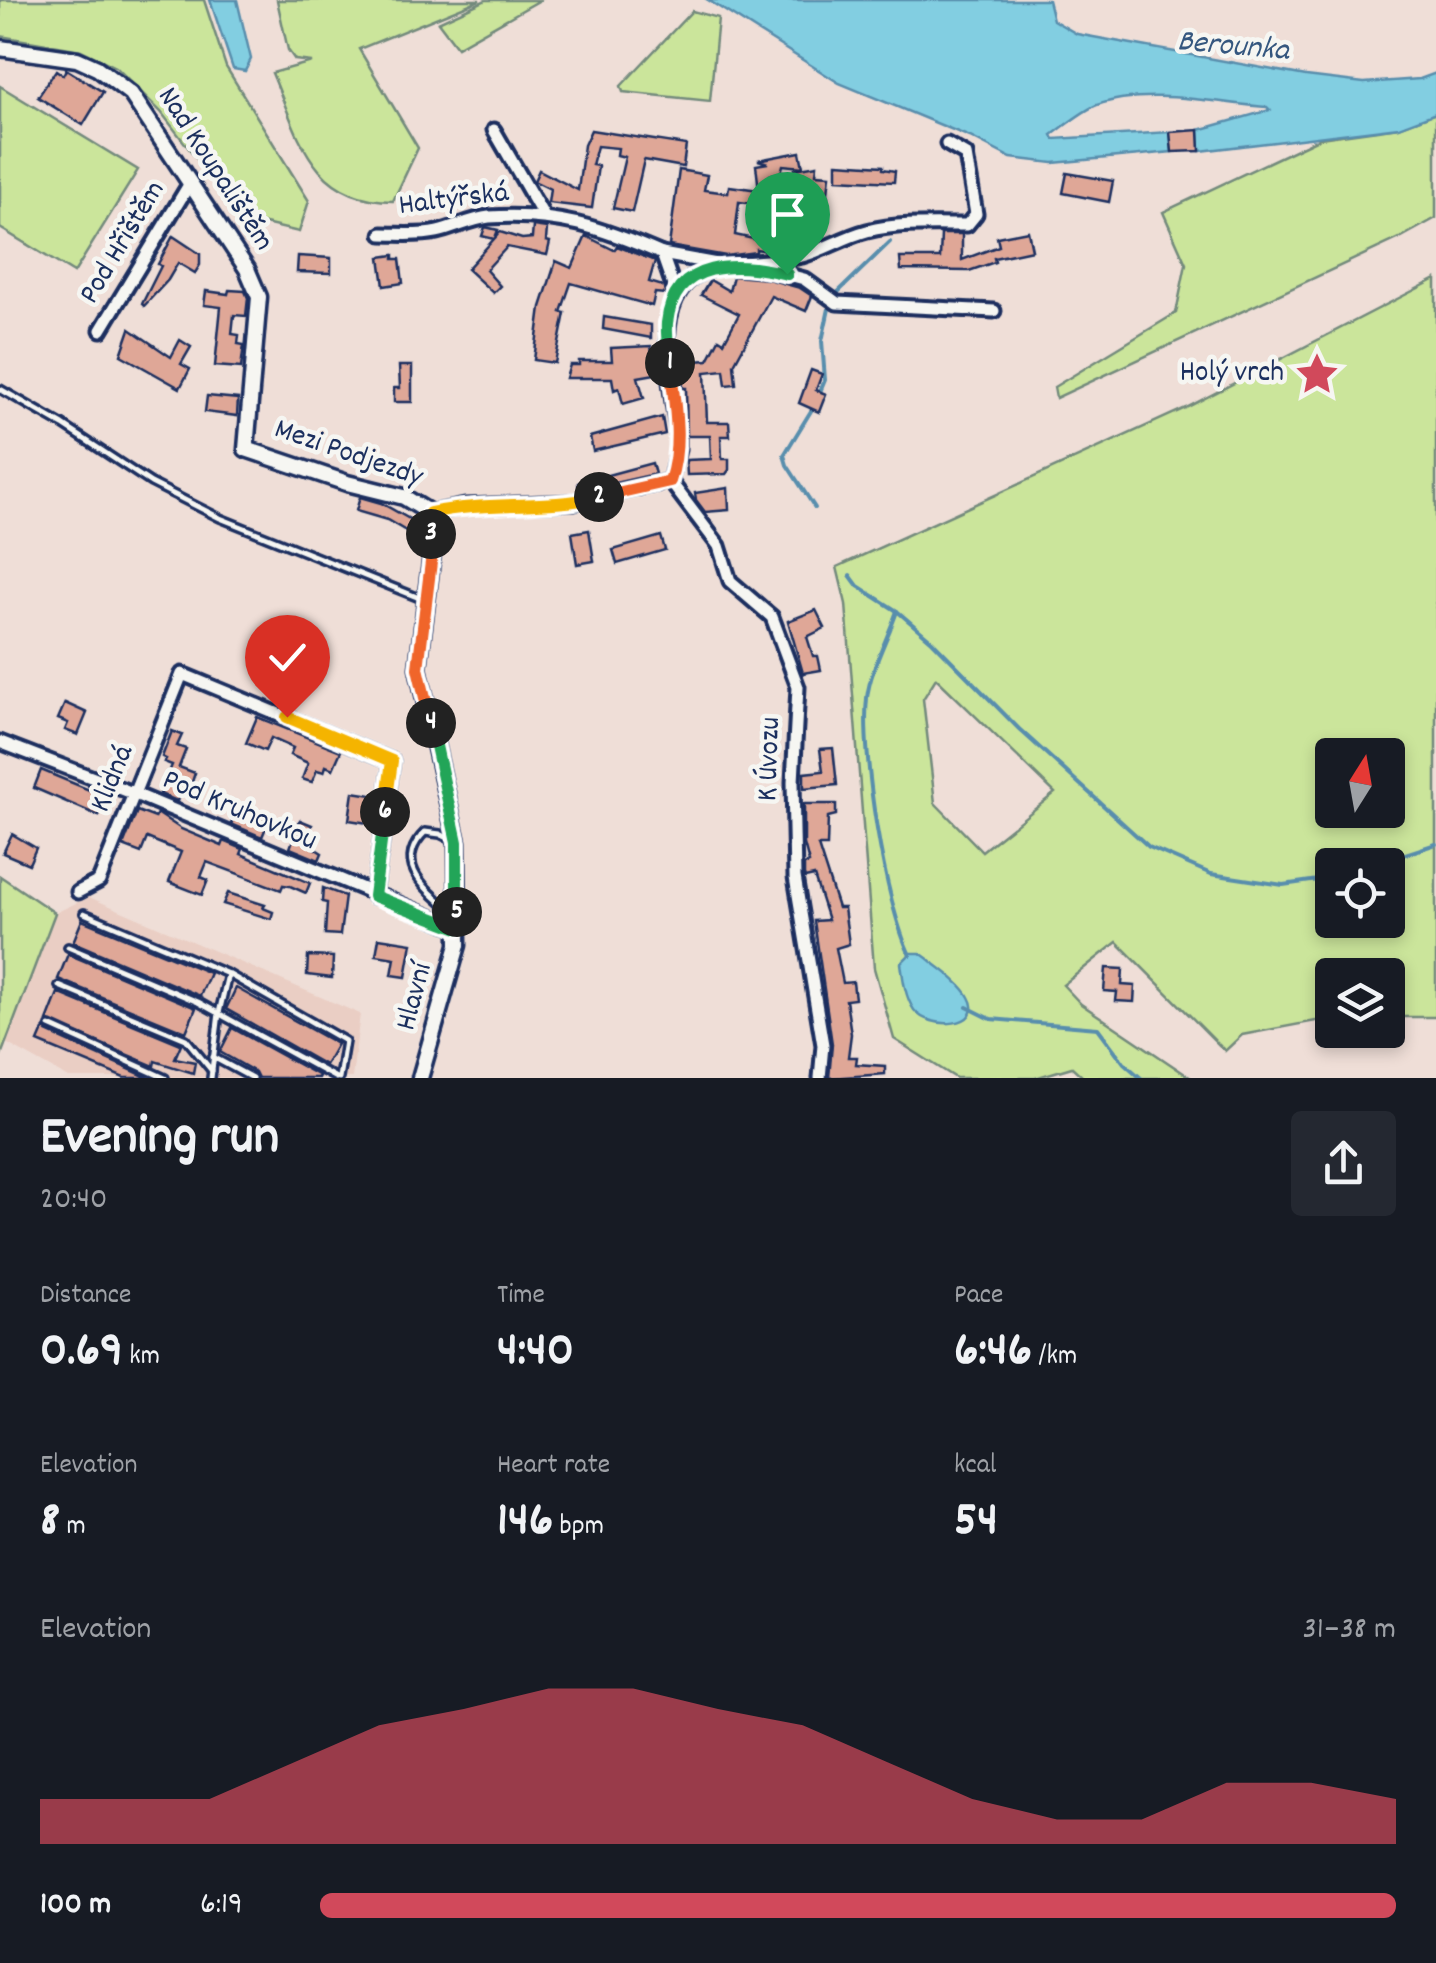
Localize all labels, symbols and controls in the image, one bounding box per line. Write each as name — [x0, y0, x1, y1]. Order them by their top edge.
water label: Berounka — [1175, 20, 1293, 76]
street label: Nad Koupalištěm — [145, 79, 283, 261]
pin — [745, 172, 830, 275]
street label: Pod Hřištěm — [70, 173, 178, 313]
street label: Haltýřská — [396, 173, 512, 229]
icon: arrive — [760, 187, 815, 242]
pin: 1 — [645, 338, 695, 388]
text: 1 — [667, 343, 673, 383]
place icon: Holý vrch — [1293, 350, 1341, 398]
place label: Holý vrch — [1180, 353, 1284, 396]
street label: Mezi Podjezdy — [268, 410, 429, 501]
pin: 2 — [574, 472, 624, 522]
text: 2 — [593, 477, 605, 517]
pin: 3 — [406, 509, 456, 559]
text: 3 — [425, 514, 437, 554]
pin — [245, 615, 330, 718]
icon: check — [260, 630, 315, 685]
pin: 4 — [406, 698, 456, 748]
text: 4 — [425, 703, 437, 743]
street label: K Úvozu — [748, 716, 794, 802]
north arrow — [1315, 738, 1405, 828]
map controls — [1315, 738, 1405, 1048]
street label: Klidná — [81, 739, 147, 819]
street label: Pod Kruhovkou — [155, 760, 323, 864]
pin: 6 — [360, 787, 410, 837]
text: 6 — [378, 792, 392, 832]
button: locate — [1315, 848, 1405, 938]
pin: 5 — [432, 887, 482, 937]
text: 5 — [451, 892, 463, 932]
street label: Hlavní — [386, 956, 446, 1036]
button: layers — [1315, 958, 1405, 1048]
text: Evening run — [40, 1101, 279, 1180]
button: share — [1291, 1111, 1396, 1216]
text: 20:40 — [40, 1178, 107, 1224]
text: Distance — [40, 1277, 131, 1317]
text: Time — [497, 1277, 545, 1317]
text: Pace — [954, 1277, 1003, 1317]
text: 0.69 — [40, 1317, 123, 1389]
text: 4:40 — [497, 1317, 574, 1389]
text: 6:46 — [954, 1317, 1032, 1389]
text: km — [123, 1338, 160, 1378]
text: /km — [1032, 1338, 1077, 1378]
text: Elevation — [40, 1447, 137, 1487]
text: Heart rate — [497, 1447, 610, 1487]
text: kcal — [954, 1447, 997, 1487]
text: 8 — [40, 1487, 60, 1559]
text: 146 — [497, 1487, 553, 1559]
text: 54 — [954, 1487, 998, 1559]
text: m — [60, 1508, 86, 1548]
text: bpm — [553, 1508, 604, 1548]
text: Elevation — [40, 1608, 151, 1654]
text: 31–38 m — [1303, 1608, 1396, 1654]
text: 100 m — [40, 1883, 111, 1929]
text: 6:19 — [200, 1883, 243, 1929]

